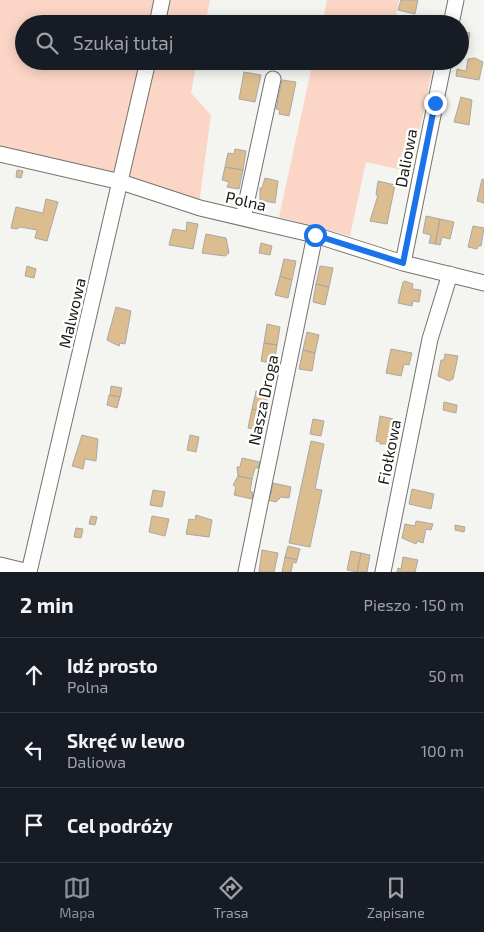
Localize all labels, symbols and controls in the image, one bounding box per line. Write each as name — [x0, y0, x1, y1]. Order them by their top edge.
search box — [15, 15, 469, 70]
icon: search — [33, 29, 61, 57]
text: Szukaj tutaj — [73, 31, 173, 54]
route end — [424, 92, 447, 115]
street label: Daliowa — [391, 127, 420, 189]
street label: Polna — [224, 187, 268, 214]
route start — [304, 224, 327, 247]
street label: Malwowa — [54, 276, 89, 350]
street label: Nasza Droga — [244, 353, 281, 447]
street label: Fiołkowa — [373, 418, 404, 486]
text: 2 min — [20, 592, 74, 617]
text: Pieszo · 150 m — [364, 595, 464, 614]
text: Idź prosto — [67, 654, 158, 677]
icon: ahead — [20, 661, 48, 689]
text: 50 m — [428, 666, 464, 685]
text: Polna — [67, 677, 108, 696]
text: Skręć w lewo — [67, 729, 185, 752]
icon: left — [20, 736, 48, 764]
text: 100 m — [421, 741, 464, 760]
text: Daliowa — [67, 752, 126, 771]
icon: arrive — [20, 811, 48, 839]
text: Cel podróży — [67, 814, 173, 837]
tab: Mapa — [59, 874, 95, 921]
tab: Trasa — [214, 874, 249, 921]
tab: Zapisane — [367, 874, 425, 921]

